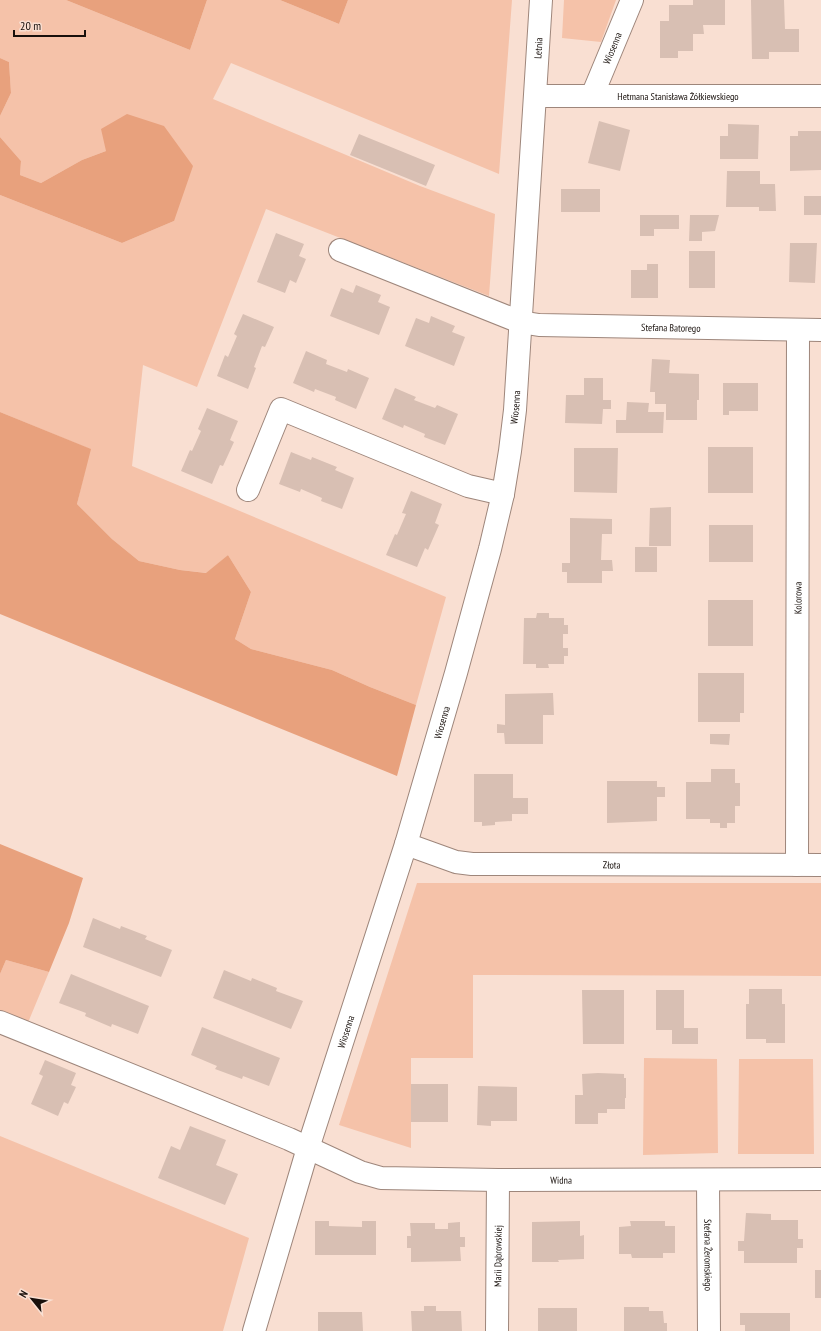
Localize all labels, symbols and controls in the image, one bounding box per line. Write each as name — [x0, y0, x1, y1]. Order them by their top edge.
scale bar — [14, 12, 85, 38]
text: 20 m — [20, 18, 41, 33]
street label: Wiosenna — [600, 30, 625, 66]
street label: Letnia — [531, 37, 546, 59]
street label: Hetmana Stanisława Żółkiewskiego — [617, 90, 739, 103]
street label: Stefana Batorego — [641, 321, 701, 335]
street label: Wiosenna — [507, 390, 523, 425]
street label: Kolorowa — [791, 582, 805, 614]
street label: Wiosenna — [431, 705, 453, 740]
street label: Złota — [603, 858, 621, 871]
street label: Wiosenna — [335, 1014, 357, 1050]
street label: Widna — [550, 1174, 572, 1187]
street label: Stefana Żeromskiego — [701, 1219, 715, 1291]
street label: Marii Dąbrowskiej — [491, 1225, 505, 1287]
north arrow — [12, 1279, 52, 1319]
text: N — [16, 1288, 31, 1300]

